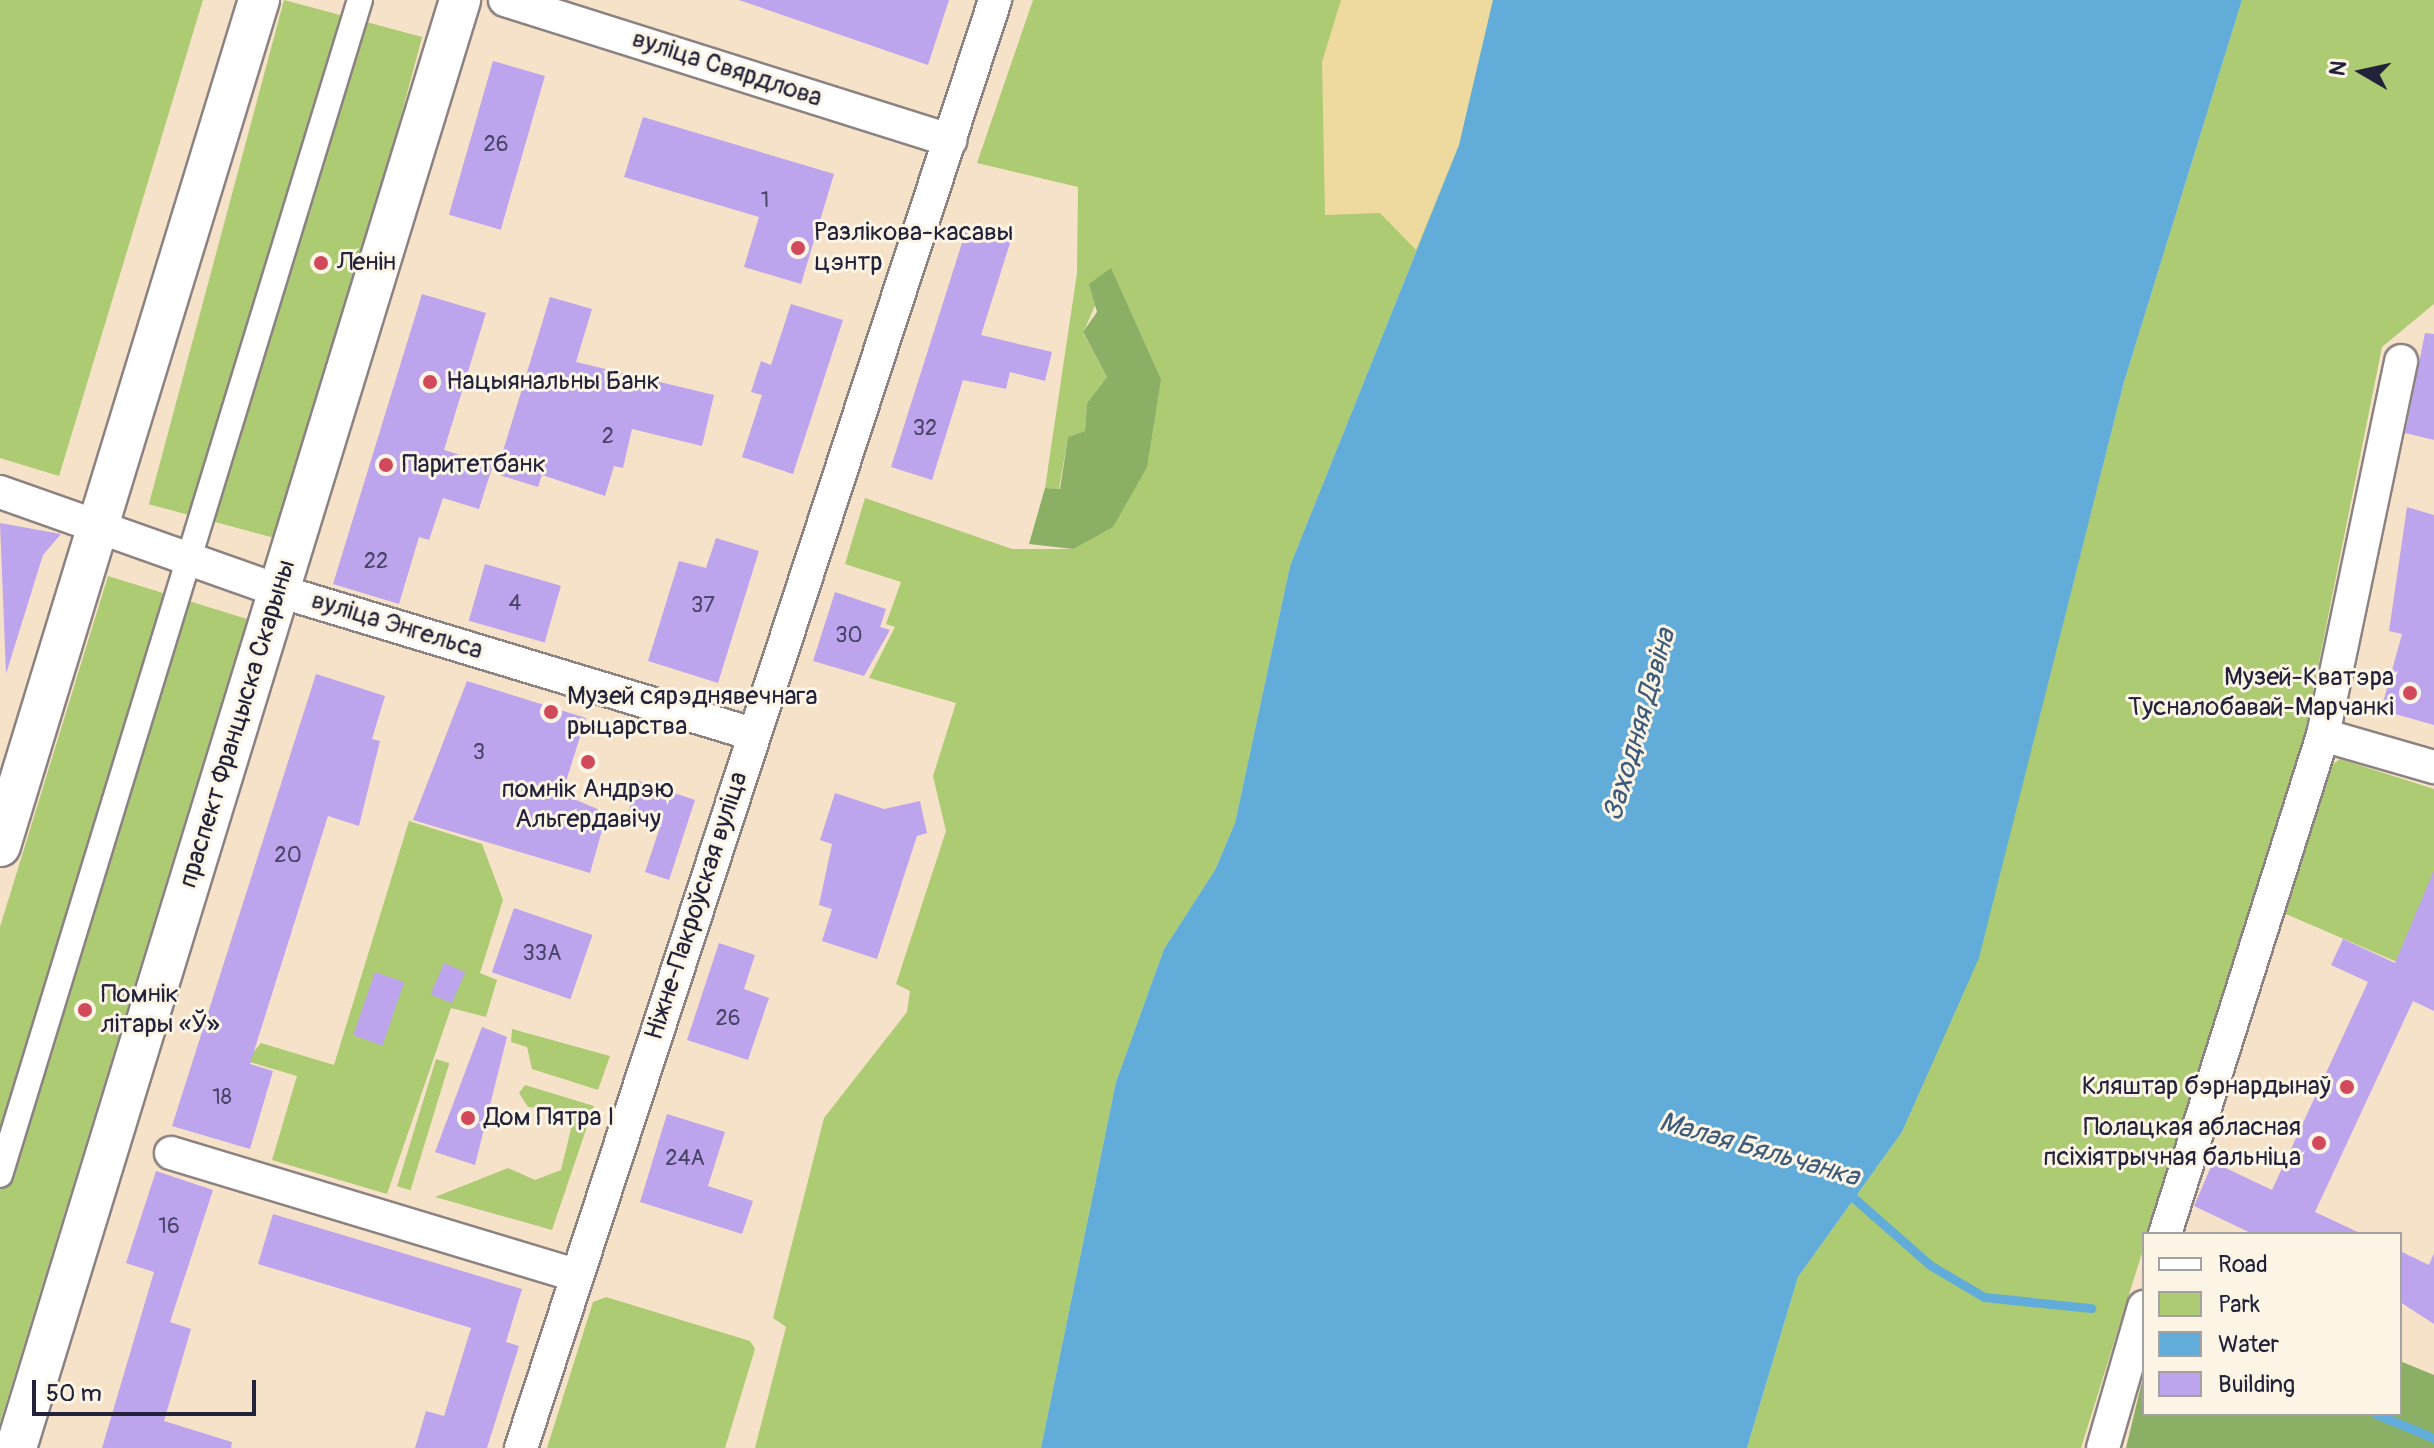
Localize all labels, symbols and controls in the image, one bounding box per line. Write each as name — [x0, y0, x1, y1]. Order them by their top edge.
street label: вуліца Свярдлова — [628, 24, 826, 114]
north arrow — [2322, 32, 2402, 112]
text: N — [2323, 59, 2353, 78]
house number: 26 — [483, 132, 509, 158]
house number: 1 — [761, 188, 769, 214]
place label: Разлікова-касавы цэнтр — [814, 217, 1013, 278]
marker: Разлікова-касавы цэнтр — [789, 239, 807, 257]
place label: Ленін — [337, 247, 396, 279]
marker: Ленін — [312, 254, 330, 272]
place label: Нацыянальны Банк — [446, 366, 660, 398]
marker: Нацыянальны Банк — [421, 373, 439, 391]
house number: 32 — [913, 416, 937, 442]
house number: 2 — [602, 424, 614, 450]
place label: Паритетбанк — [402, 449, 546, 481]
marker: Паритетбанк — [377, 456, 395, 474]
house number: 22 — [364, 549, 388, 575]
street label: праспект Францыска Скарыны — [173, 556, 303, 892]
street label: вуліца Энгельса — [308, 585, 486, 667]
house number: 4 — [509, 591, 521, 617]
house number: 37 — [691, 593, 715, 619]
house number: 30 — [835, 623, 863, 649]
water label: Заходняя Дзвіна — [1597, 625, 1683, 825]
place label: Музей-Кватэра Тусналобавай-Марчанкі — [2128, 662, 2394, 724]
place label: Музей сярэднявечнага рыцарства — [567, 681, 818, 742]
marker: Музей-Кватэра Тусналобавай-Марчанкі — [2401, 684, 2419, 702]
marker: Музей сярэднявечнага рыцарства — [542, 703, 560, 721]
house number: 3 — [473, 740, 485, 766]
marker: помнік Андрэю Альгердавічу — [579, 753, 597, 771]
street label: Ніжне-Пакроўская вуліца — [639, 768, 755, 1044]
place label: помнік Андрэю Альгердавічу — [502, 774, 674, 836]
house number: 20 — [274, 843, 302, 869]
house number: 33А — [523, 941, 561, 967]
place label: Помнік літары «Ў» — [101, 979, 220, 1040]
marker: Помнік літары «Ў» — [76, 1001, 94, 1019]
house number: 26 — [715, 1006, 741, 1032]
place label: Кляштар бэрнардынаў — [2082, 1071, 2331, 1103]
marker: Кляштар бэрнардынаў — [2338, 1078, 2356, 1096]
house number: 18 — [212, 1085, 232, 1111]
place label: Дом Пятра І — [484, 1102, 615, 1134]
water label: Малая Бяльчанка — [1655, 1105, 1863, 1195]
marker: Дом Пятра І — [459, 1109, 477, 1127]
place label: Полацкая абласная псіхіятрычная бальніца — [2043, 1112, 2301, 1174]
marker: Полацкая абласная псіхіятрычная бальніца — [2308, 1132, 2330, 1154]
house number: 24А — [665, 1146, 705, 1172]
house number: 16 — [158, 1214, 180, 1240]
legend — [2142, 1232, 2402, 1416]
text: Road — [2218, 1250, 2268, 1279]
text: Park — [2218, 1290, 2260, 1319]
text: Water — [2218, 1330, 2279, 1359]
scale bar — [36, 1364, 260, 1414]
text: Building — [2218, 1370, 2295, 1399]
text: 50 m — [46, 1379, 102, 1408]

